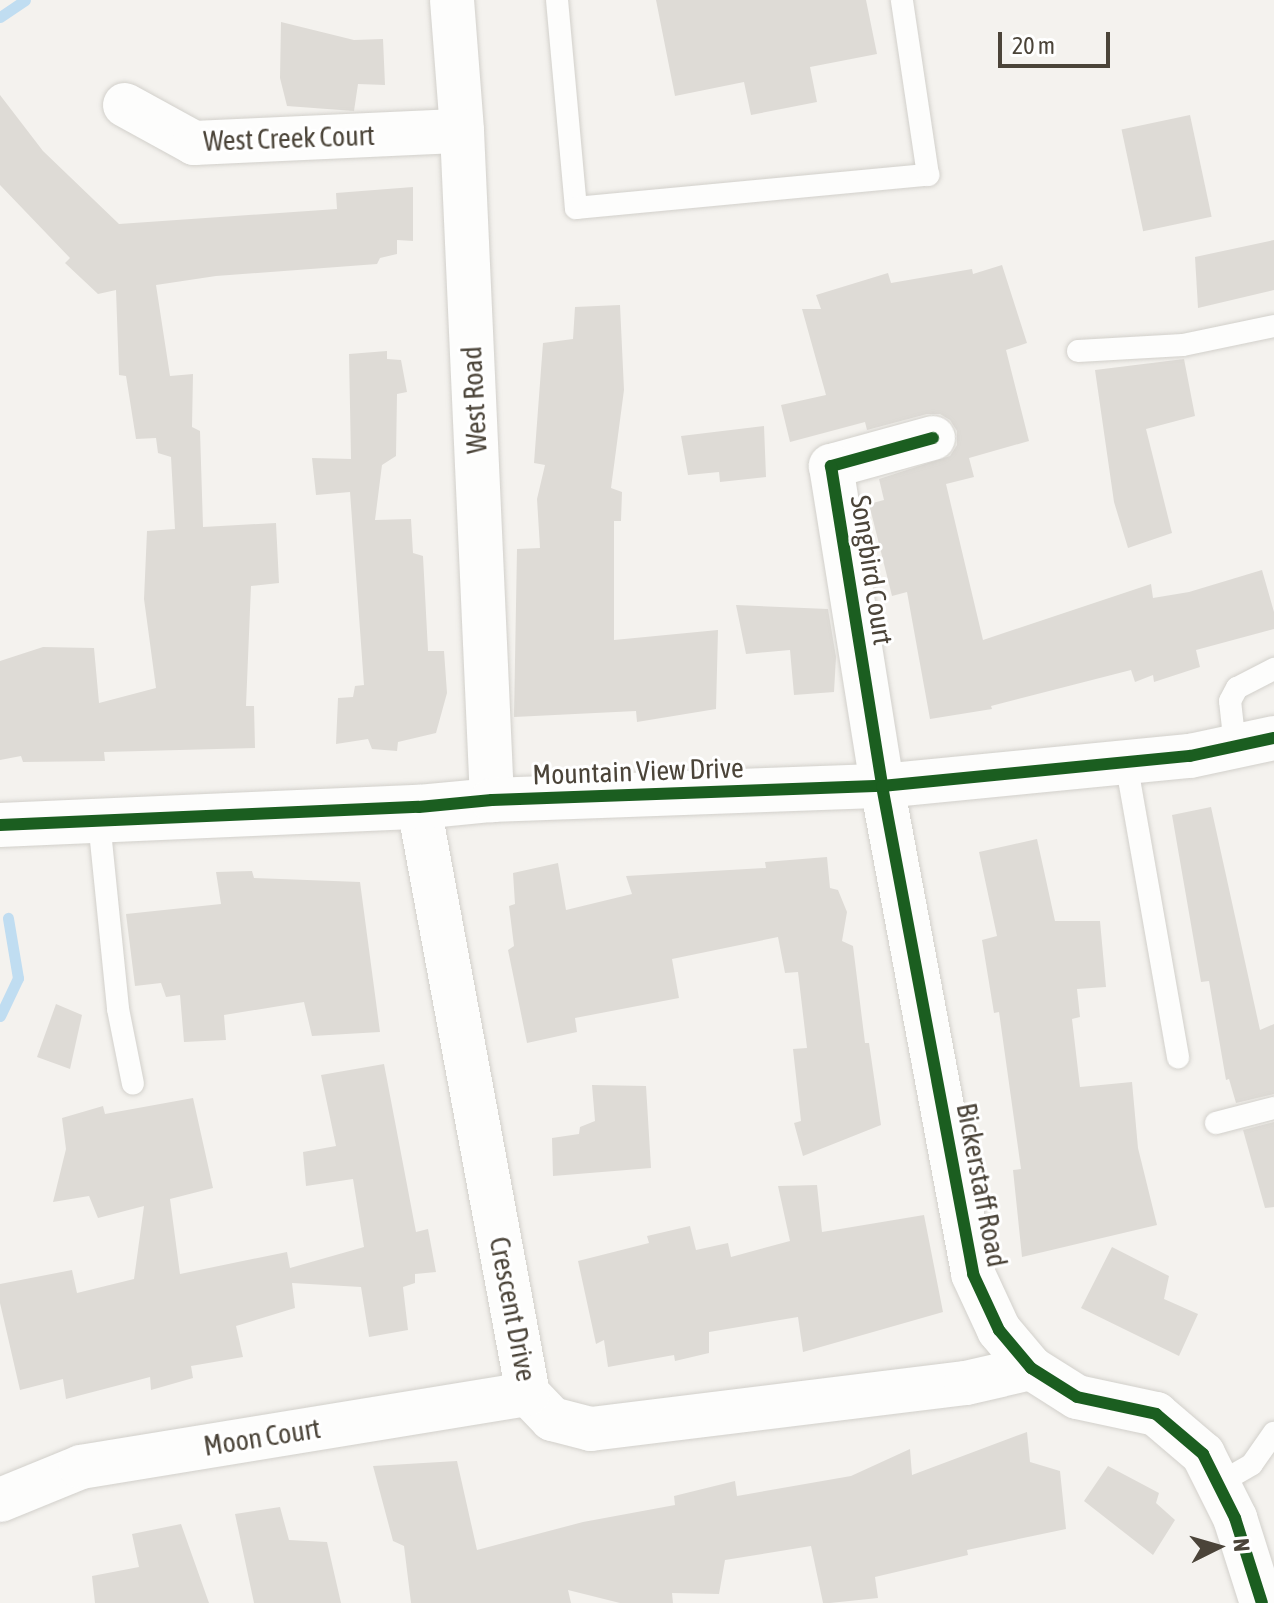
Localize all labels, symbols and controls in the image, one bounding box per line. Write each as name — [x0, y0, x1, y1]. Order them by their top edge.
scale bar — [1002, 16, 1114, 66]
text: 20 m — [1012, 32, 1055, 59]
street label: West Creek Court — [203, 118, 375, 158]
street label: West Road — [454, 345, 494, 455]
street label: Songbird Court — [844, 493, 900, 647]
street label: Mountain View Drive — [532, 751, 744, 791]
street label: Bickerstaff Road — [950, 1100, 1014, 1270]
street label: Crescent Drive — [483, 1234, 543, 1384]
street label: Moon Court — [201, 1411, 323, 1463]
north arrow — [1178, 1507, 1258, 1587]
text: N — [1228, 1537, 1255, 1553]

